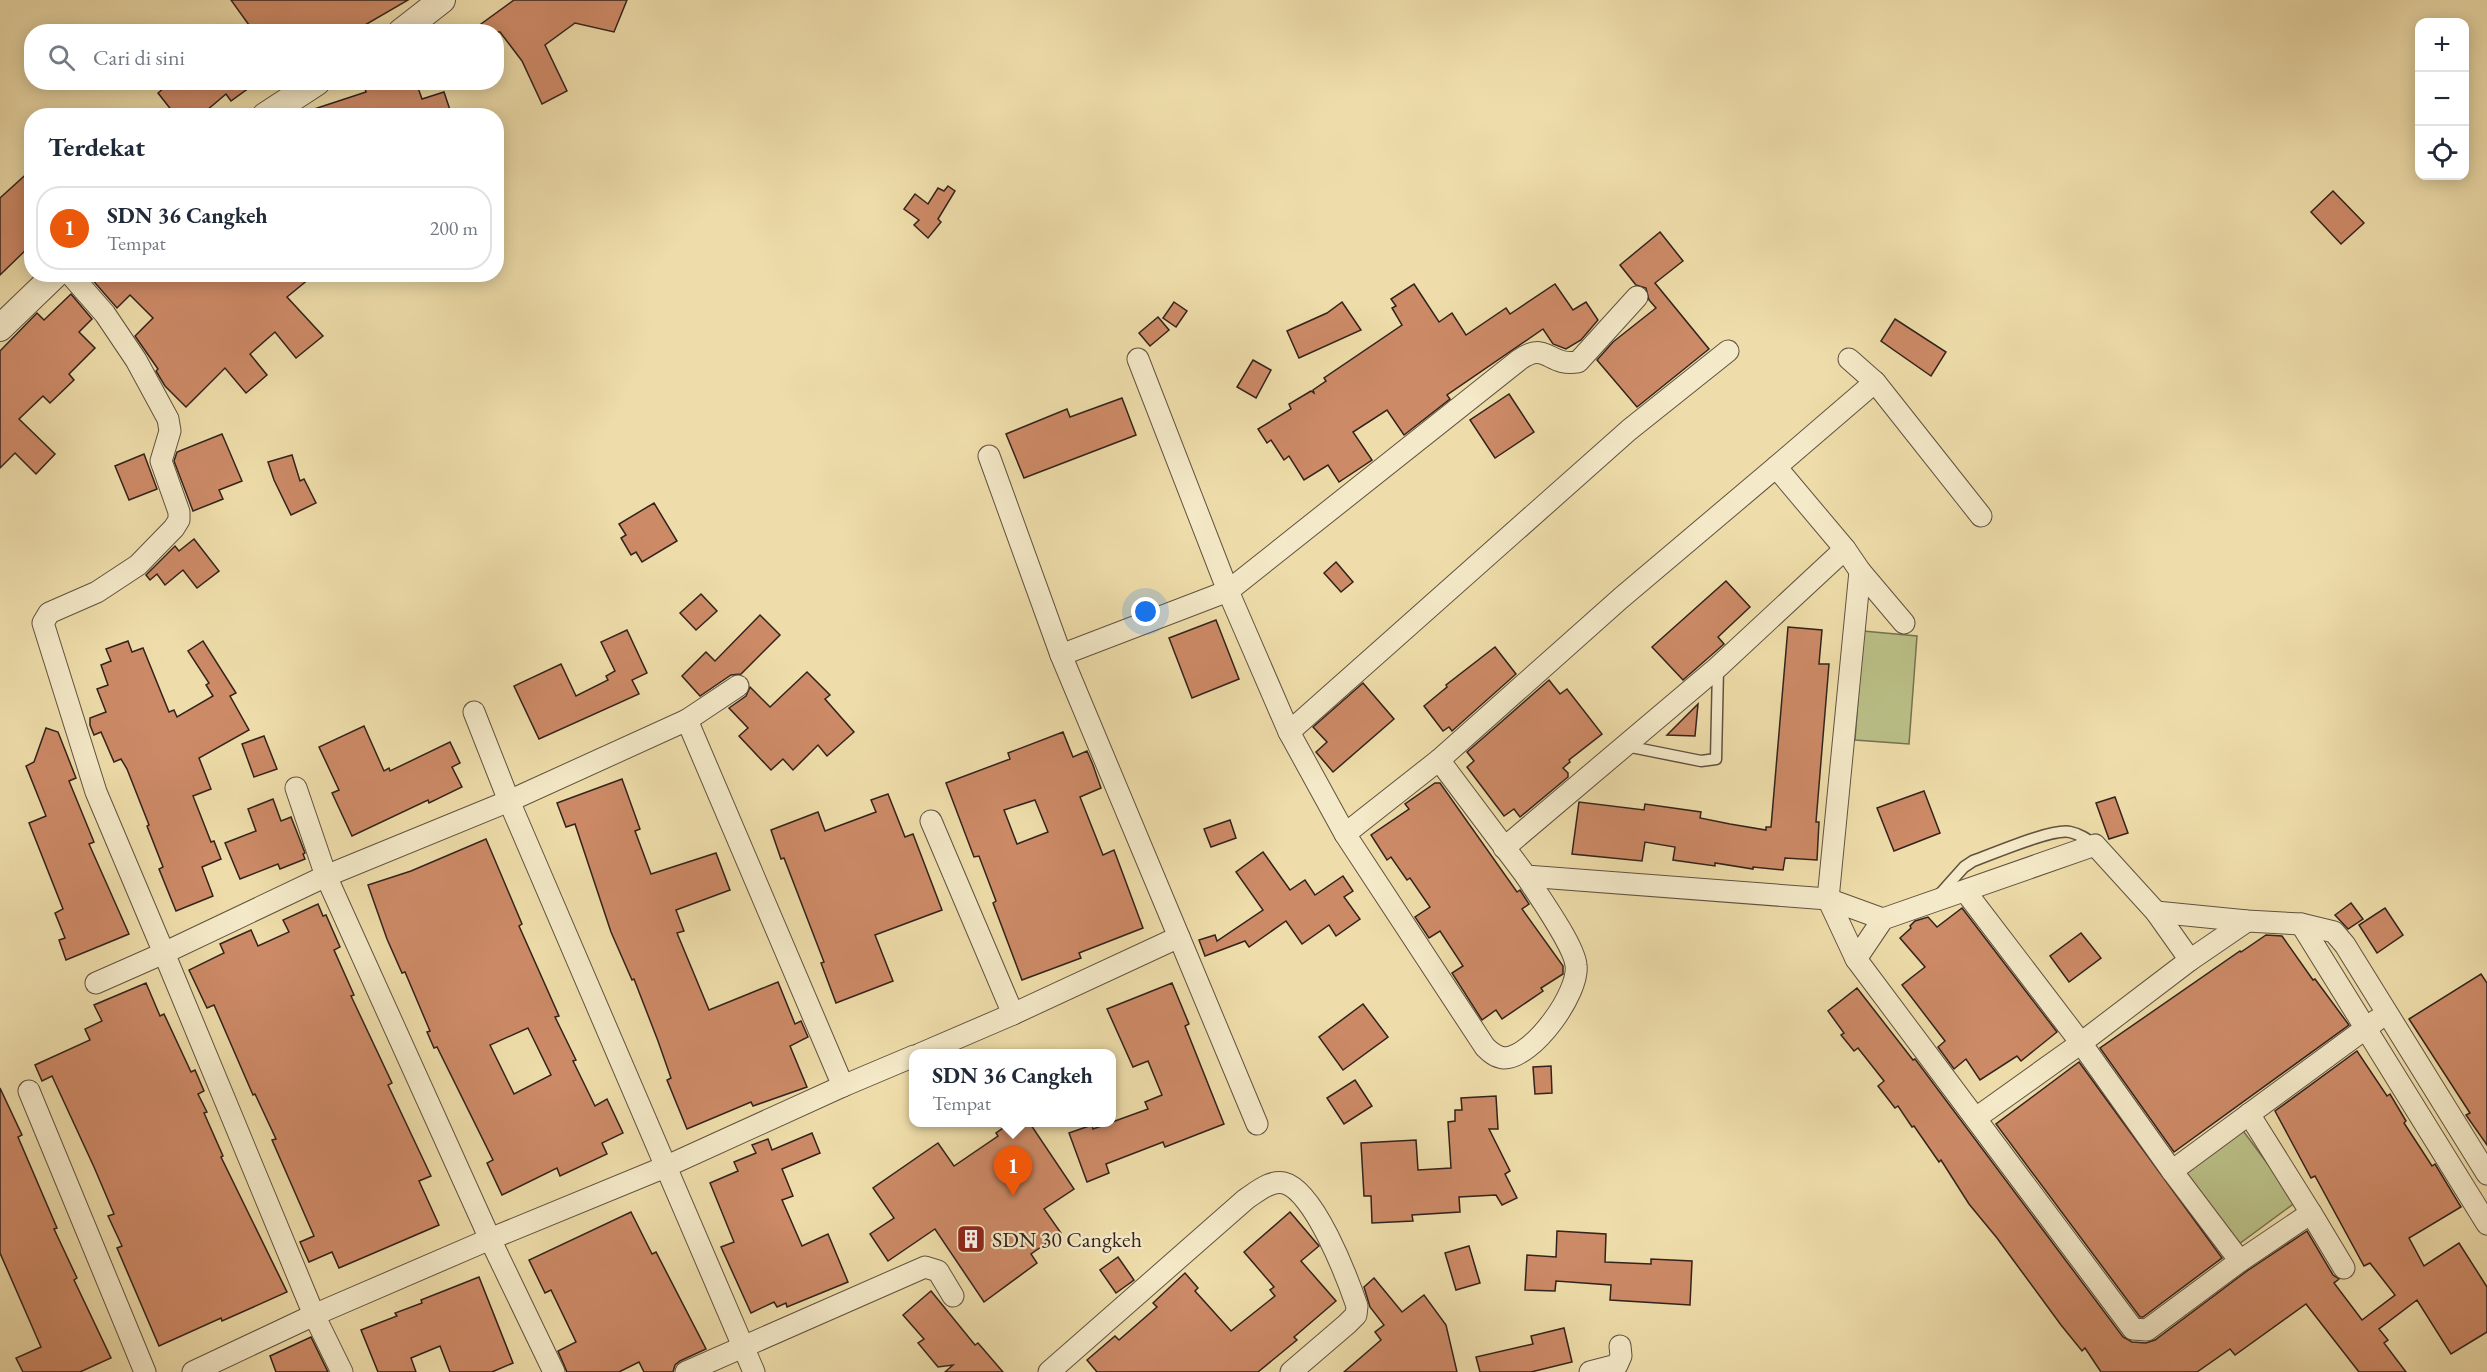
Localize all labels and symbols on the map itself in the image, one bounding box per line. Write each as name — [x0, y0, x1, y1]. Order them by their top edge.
your location — [1131, 597, 1160, 626]
pin: 1 — [994, 1146, 1032, 1196]
building icon: SDN 30 Cangkeh — [955, 1223, 987, 1255]
place label: SDN 30 Cangkeh — [992, 1225, 1142, 1254]

